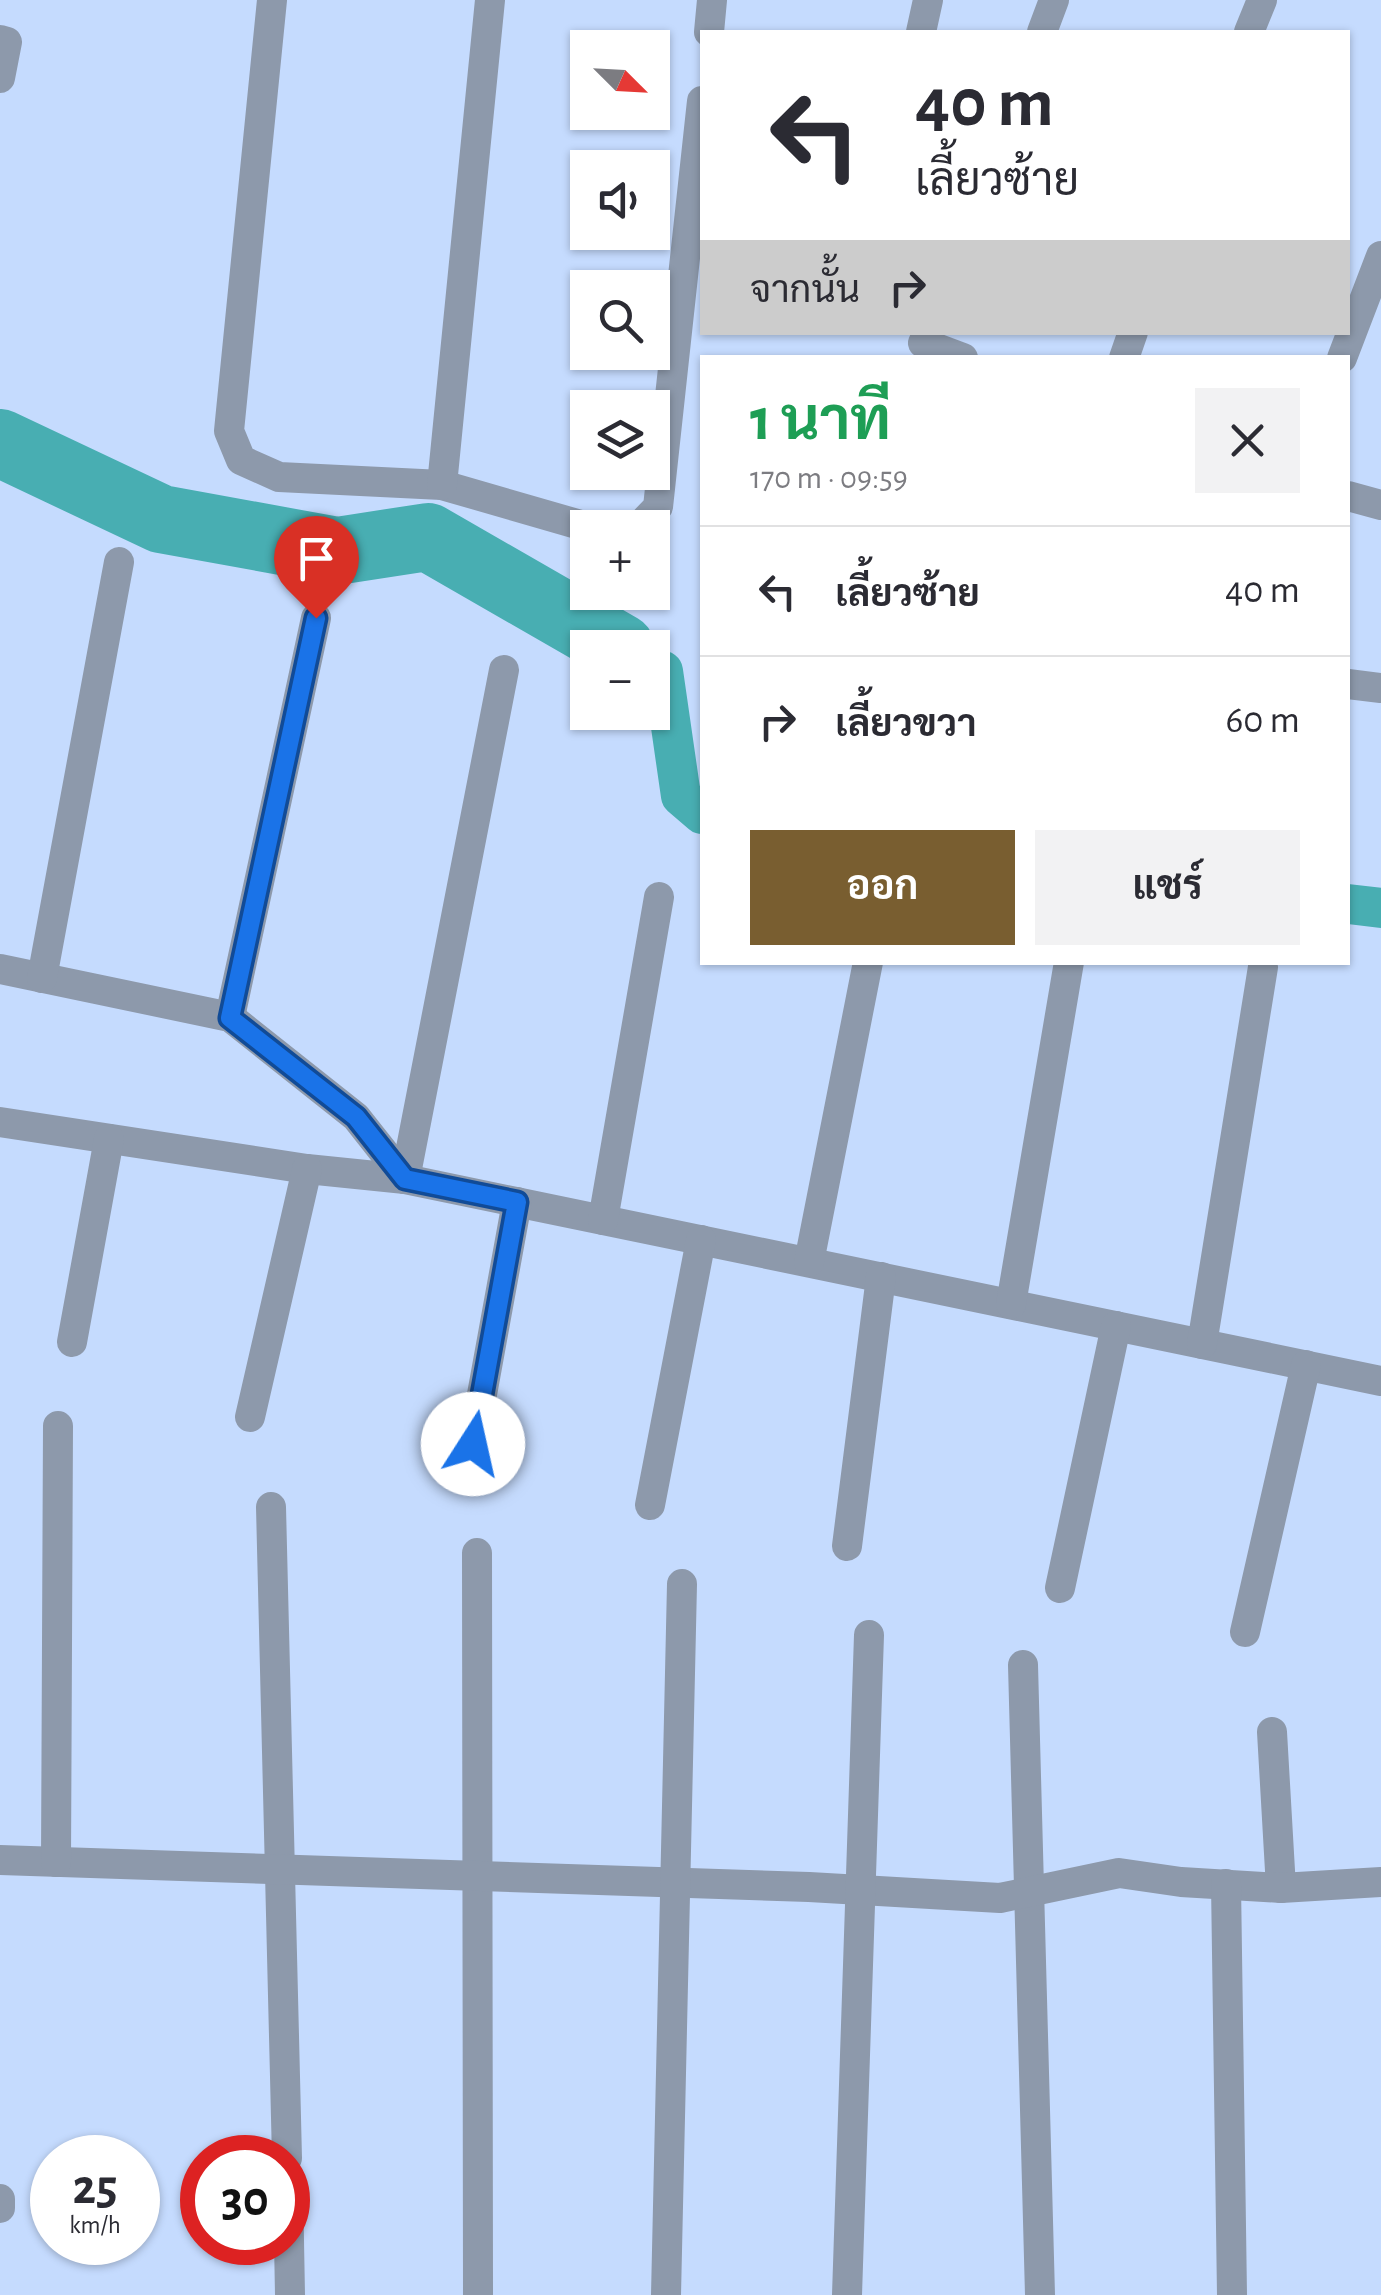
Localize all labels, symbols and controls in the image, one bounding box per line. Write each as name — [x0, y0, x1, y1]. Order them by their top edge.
north arrow — [570, 30, 670, 130]
map controls — [570, 30, 670, 730]
text: 40 m — [915, 69, 1054, 139]
icon: left — [750, 70, 880, 200]
button: sound — [570, 150, 670, 250]
text: เลี้ยวซ้าย — [915, 159, 1079, 204]
icon: right — [880, 260, 935, 315]
button: search — [570, 270, 670, 370]
text: จากนั้น — [750, 272, 860, 310]
button: close — [1195, 388, 1300, 493]
button: layers — [570, 390, 670, 490]
text: 1 นาที — [750, 391, 891, 451]
text: 170 m · 09:59 — [750, 462, 908, 494]
button: + — [570, 510, 670, 610]
pin — [274, 516, 359, 619]
icon: arrive — [289, 531, 344, 586]
icon: left — [750, 564, 805, 619]
text: 40 m — [1225, 572, 1300, 610]
text: เลี้ยวซ้าย — [835, 576, 980, 614]
button: − — [570, 630, 670, 730]
icon: right — [750, 694, 805, 749]
text: 60 m — [1225, 702, 1300, 740]
text: เลี้ยวขวา — [835, 706, 977, 744]
button: ออก — [750, 830, 1015, 945]
button: แชร์ — [1035, 830, 1300, 945]
position arrow — [421, 1392, 525, 1496]
speed limit sign: 30 — [180, 2135, 310, 2265]
text: 25 — [72, 2163, 118, 2213]
text: km/h — [69, 2213, 121, 2238]

